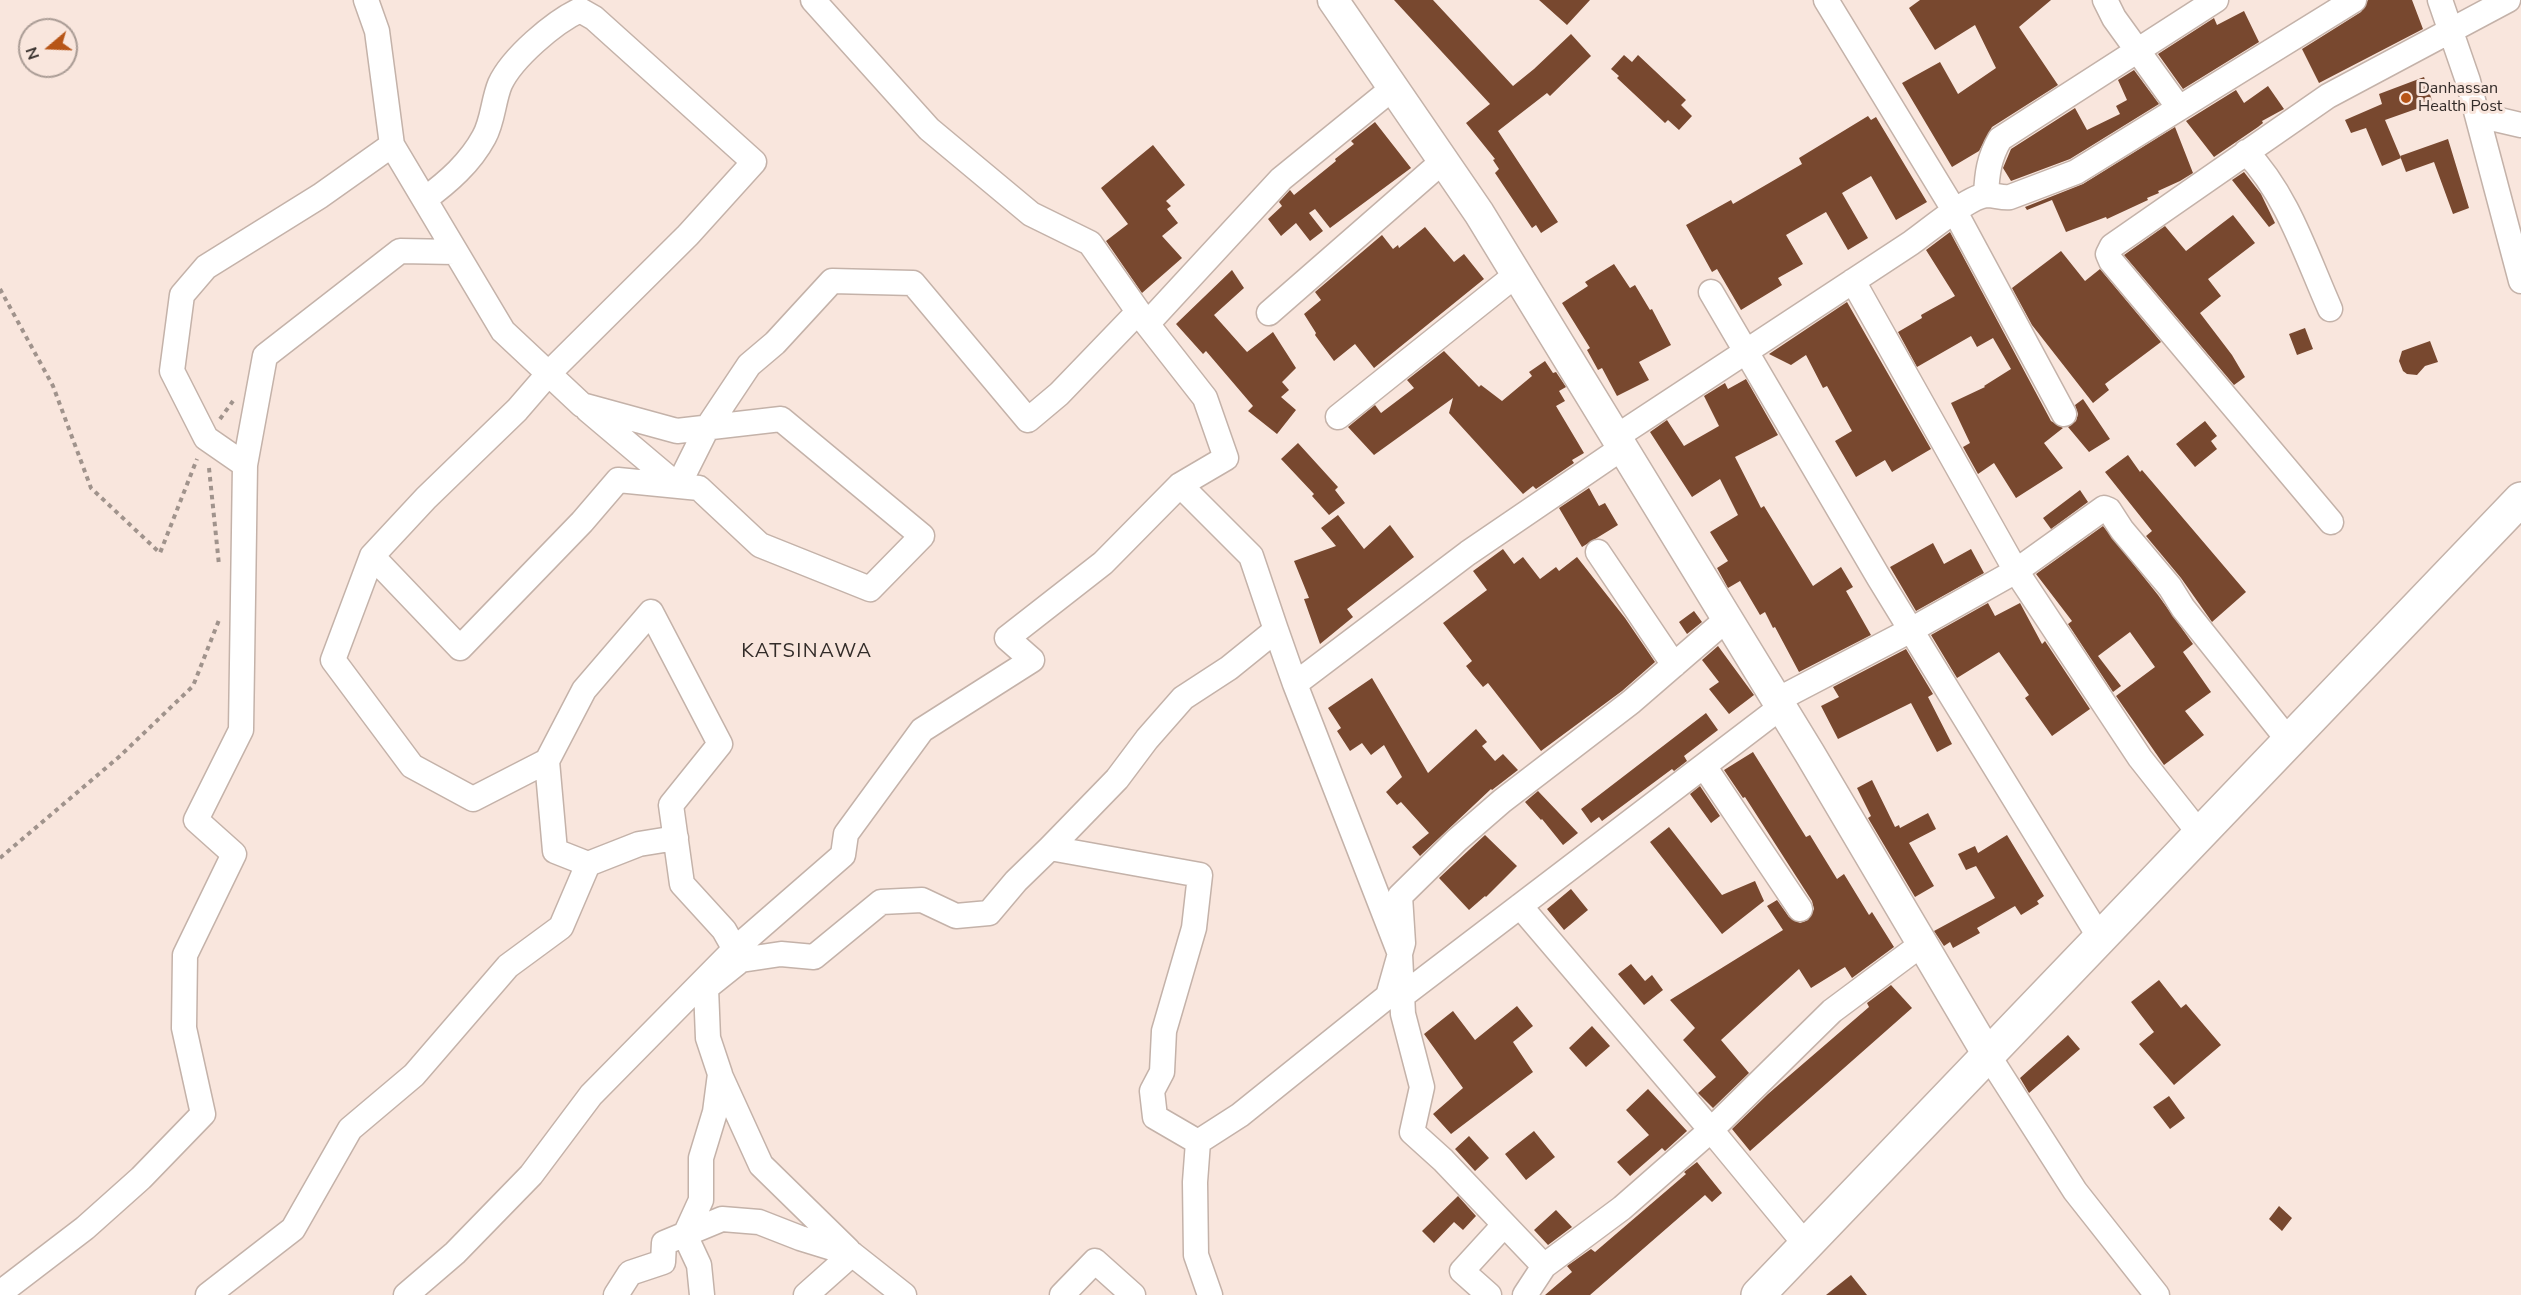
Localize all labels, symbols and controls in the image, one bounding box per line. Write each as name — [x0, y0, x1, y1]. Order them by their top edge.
north arrow — [18, 18, 78, 78]
text: N — [21, 44, 45, 62]
place label: Danhassan Health Post — [2418, 79, 2502, 117]
marker: Danhassan Health Post — [2399, 91, 2413, 105]
district label: KATSINAWA — [741, 640, 873, 664]

